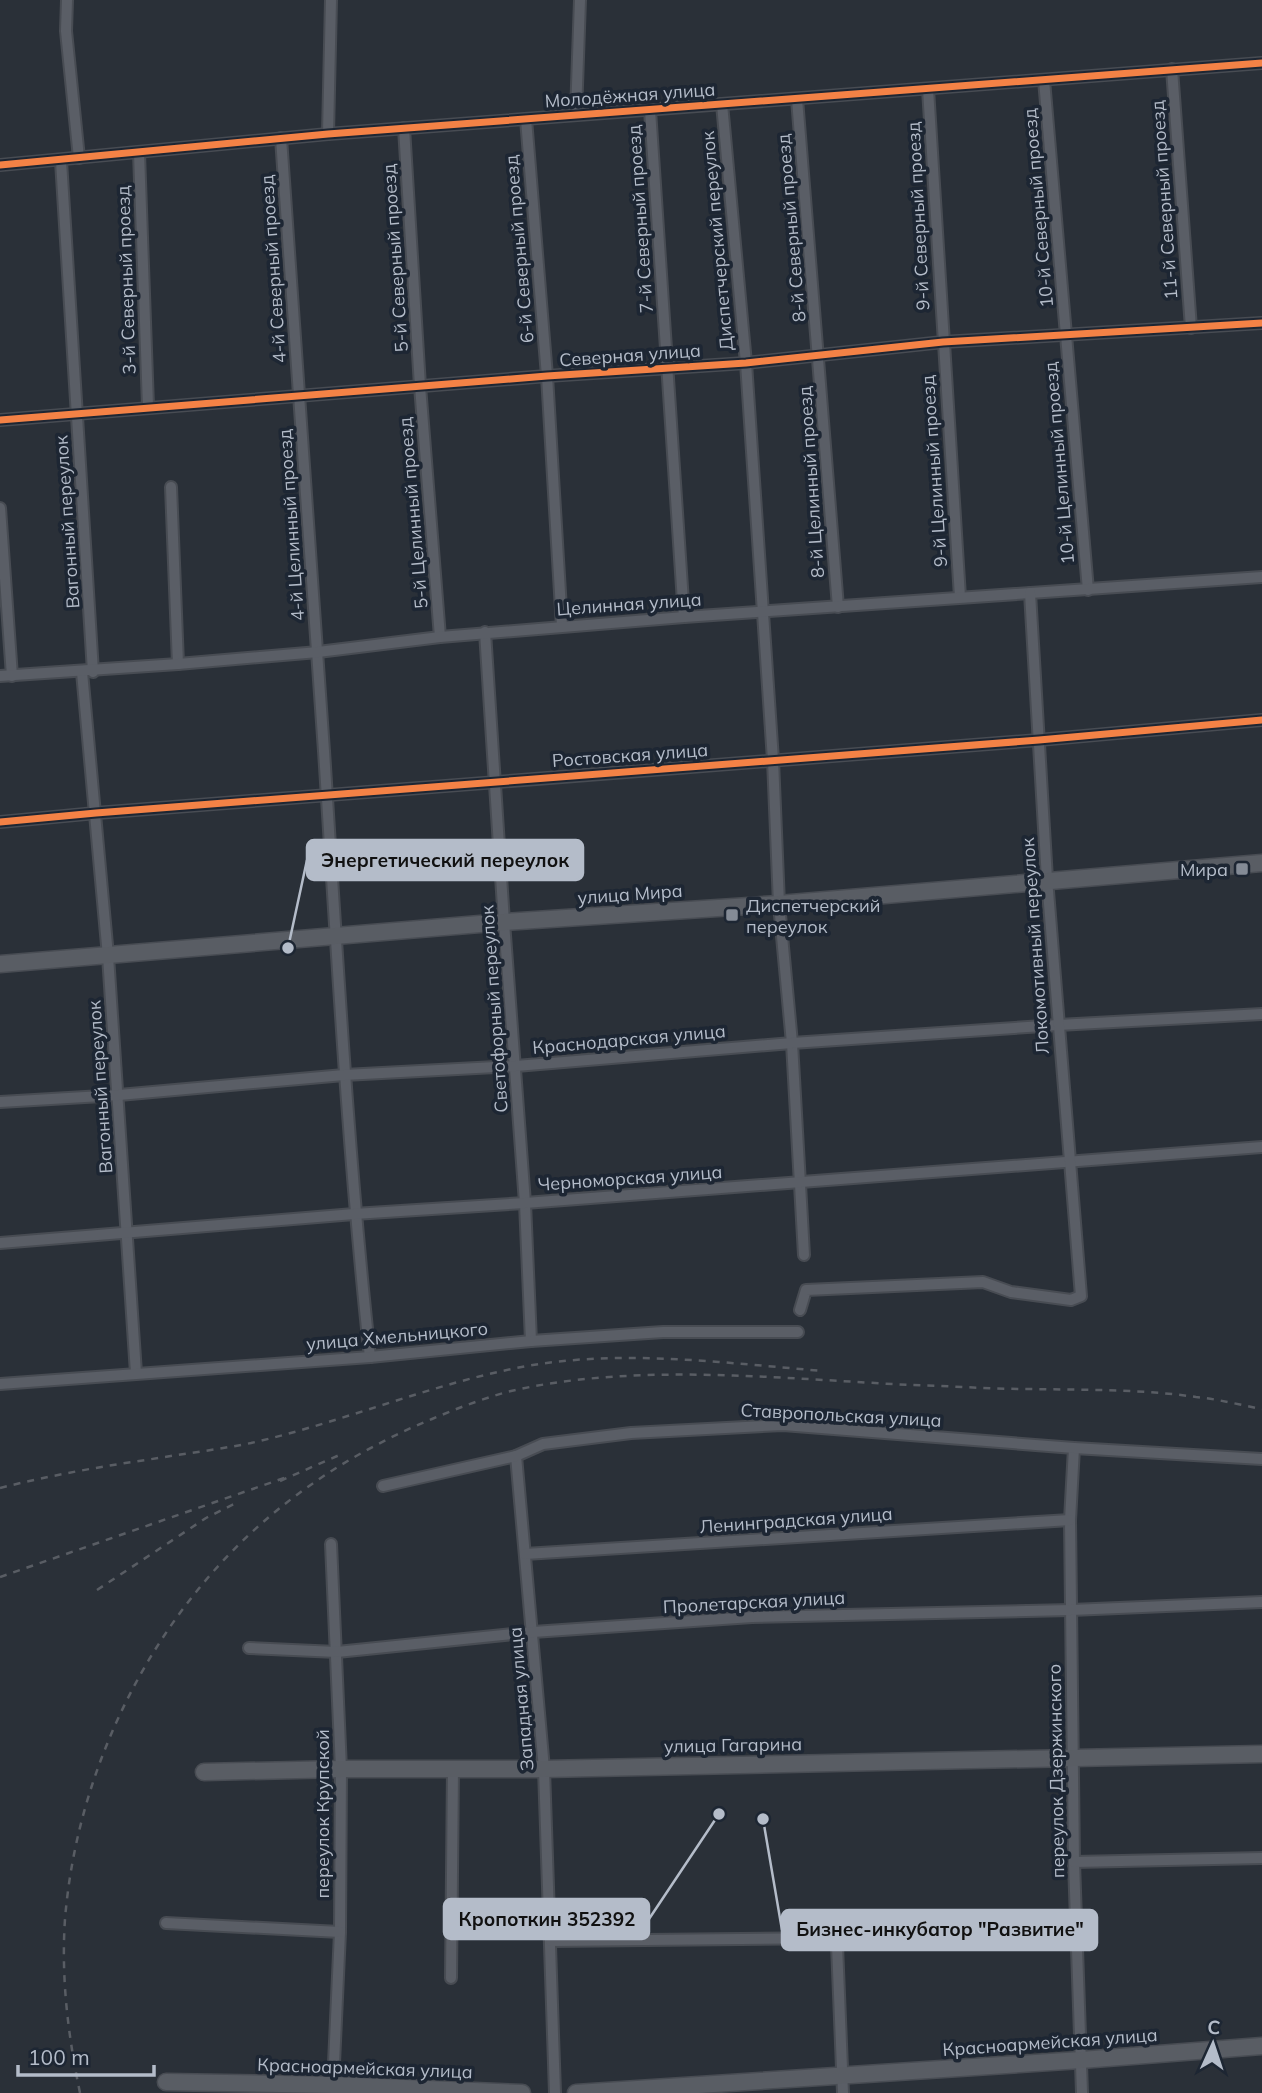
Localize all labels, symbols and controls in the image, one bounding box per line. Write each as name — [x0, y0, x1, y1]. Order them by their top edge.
street label: Молодёжная улица — [544, 78, 716, 112]
street label: 11-й Северный проезд — [1146, 100, 1182, 300]
street label: 10-й Северный проезд — [1018, 107, 1058, 309]
street label: 9-й Северный проезд — [902, 121, 934, 311]
street label: 7-й Северный проезд — [622, 124, 658, 314]
street label: Диспетчерский переулок — [696, 130, 738, 352]
street label: 8-й Северный проезд — [771, 133, 811, 323]
street label: 6-й Северный проезд — [499, 154, 539, 344]
street label: 5-й Северный проезд — [377, 163, 413, 353]
street label: 4-й Северный проезд — [255, 174, 291, 364]
street label: 3-й Северный проезд — [111, 185, 141, 375]
street label: Северная улица — [558, 339, 702, 371]
street label: 10-й Целинный проезд — [1039, 361, 1079, 565]
street label: 9-й Целинный проезд — [916, 374, 952, 568]
street label: 8-й Целинный проезд — [793, 385, 829, 579]
street label: 5-й Целинный проезд — [393, 416, 433, 610]
street label: 4-й Целинный проезд — [273, 428, 309, 622]
street label: Вагонный переулок — [49, 434, 85, 609]
street label: Целинная улица — [556, 587, 702, 621]
street label: Ростовская улица — [551, 738, 709, 772]
street label: Локомотивный переулок — [1016, 837, 1054, 1055]
callout: Энергетический переулок — [307, 840, 583, 880]
text: Энергетический переулок — [321, 848, 569, 872]
place label: Мира — [1180, 858, 1228, 881]
marker: Мира — [1234, 861, 1250, 877]
street label: улица Мира — [577, 879, 683, 909]
place label: Диспетчерский переулок — [746, 894, 880, 938]
street label: Светофорный переулок — [475, 904, 513, 1114]
marker: Диспетчерский переулок — [724, 907, 740, 923]
street label: Вагонный переулок — [82, 999, 118, 1174]
street label: Краснодарская улица — [531, 1019, 727, 1059]
street label: Черноморская улица — [537, 1160, 723, 1196]
street label: улица Хмельницкого — [305, 1317, 489, 1355]
street label: Ставропольская улица — [740, 1398, 942, 1432]
street label: Ленинградская улица — [699, 1502, 893, 1538]
street label: Пролетарская улица — [662, 1586, 846, 1618]
street label: Западная улица — [503, 1626, 539, 1772]
street label: переулок Дзержинского — [1043, 1664, 1069, 1878]
street label: переулок Крупской — [311, 1729, 334, 1899]
street label: улица Гагарина — [664, 1732, 802, 1758]
callout: Кропоткин 352392 — [444, 1899, 649, 1939]
text: Кропоткин 352392 — [459, 1907, 635, 1931]
callout: Бизнес-инкубатор "Развитие" — [782, 1910, 1097, 1950]
text: Бизнес-инкубатор "Развитие" — [796, 1917, 1084, 1941]
north arrow — [1178, 2009, 1248, 2079]
text: С — [1207, 2015, 1221, 2039]
street label: Красноармейская улица — [942, 2023, 1158, 2061]
scale bar — [18, 2034, 154, 2078]
text: 100 m — [28, 2044, 90, 2070]
street label: Красноармейская улица — [257, 2053, 473, 2083]

